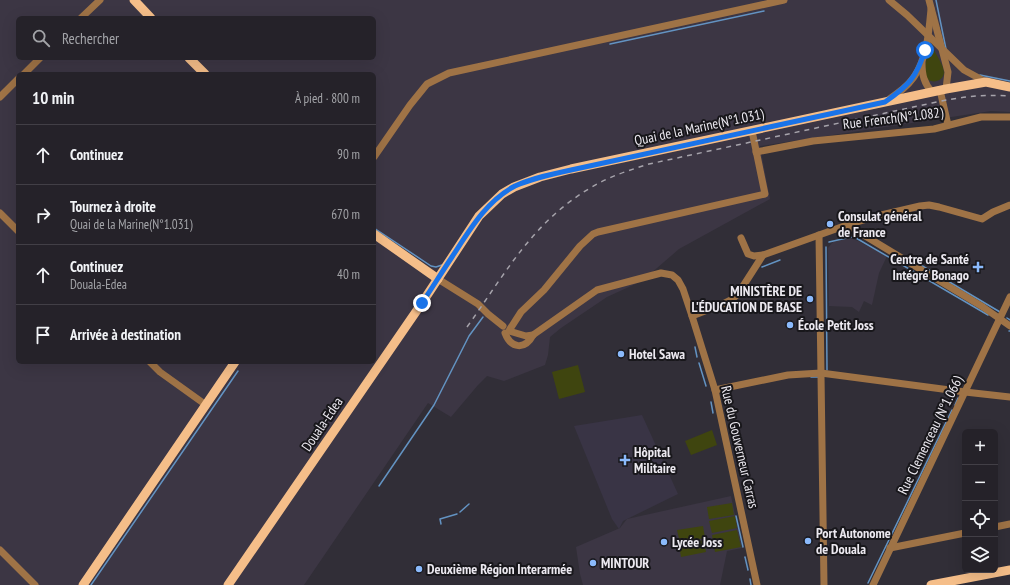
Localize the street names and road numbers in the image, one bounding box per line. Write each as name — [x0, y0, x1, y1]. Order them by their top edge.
street label: Rue French(N°1.082) — [842, 103, 945, 133]
street label: Quai de la Marine(N°1.031) — [633, 104, 766, 150]
street label: Rue Clemenceau (N°1.066) — [893, 372, 967, 497]
street label: Rue du Gouverneur Carras — [717, 384, 763, 510]
street label: Douala-Edea — [297, 393, 347, 455]

